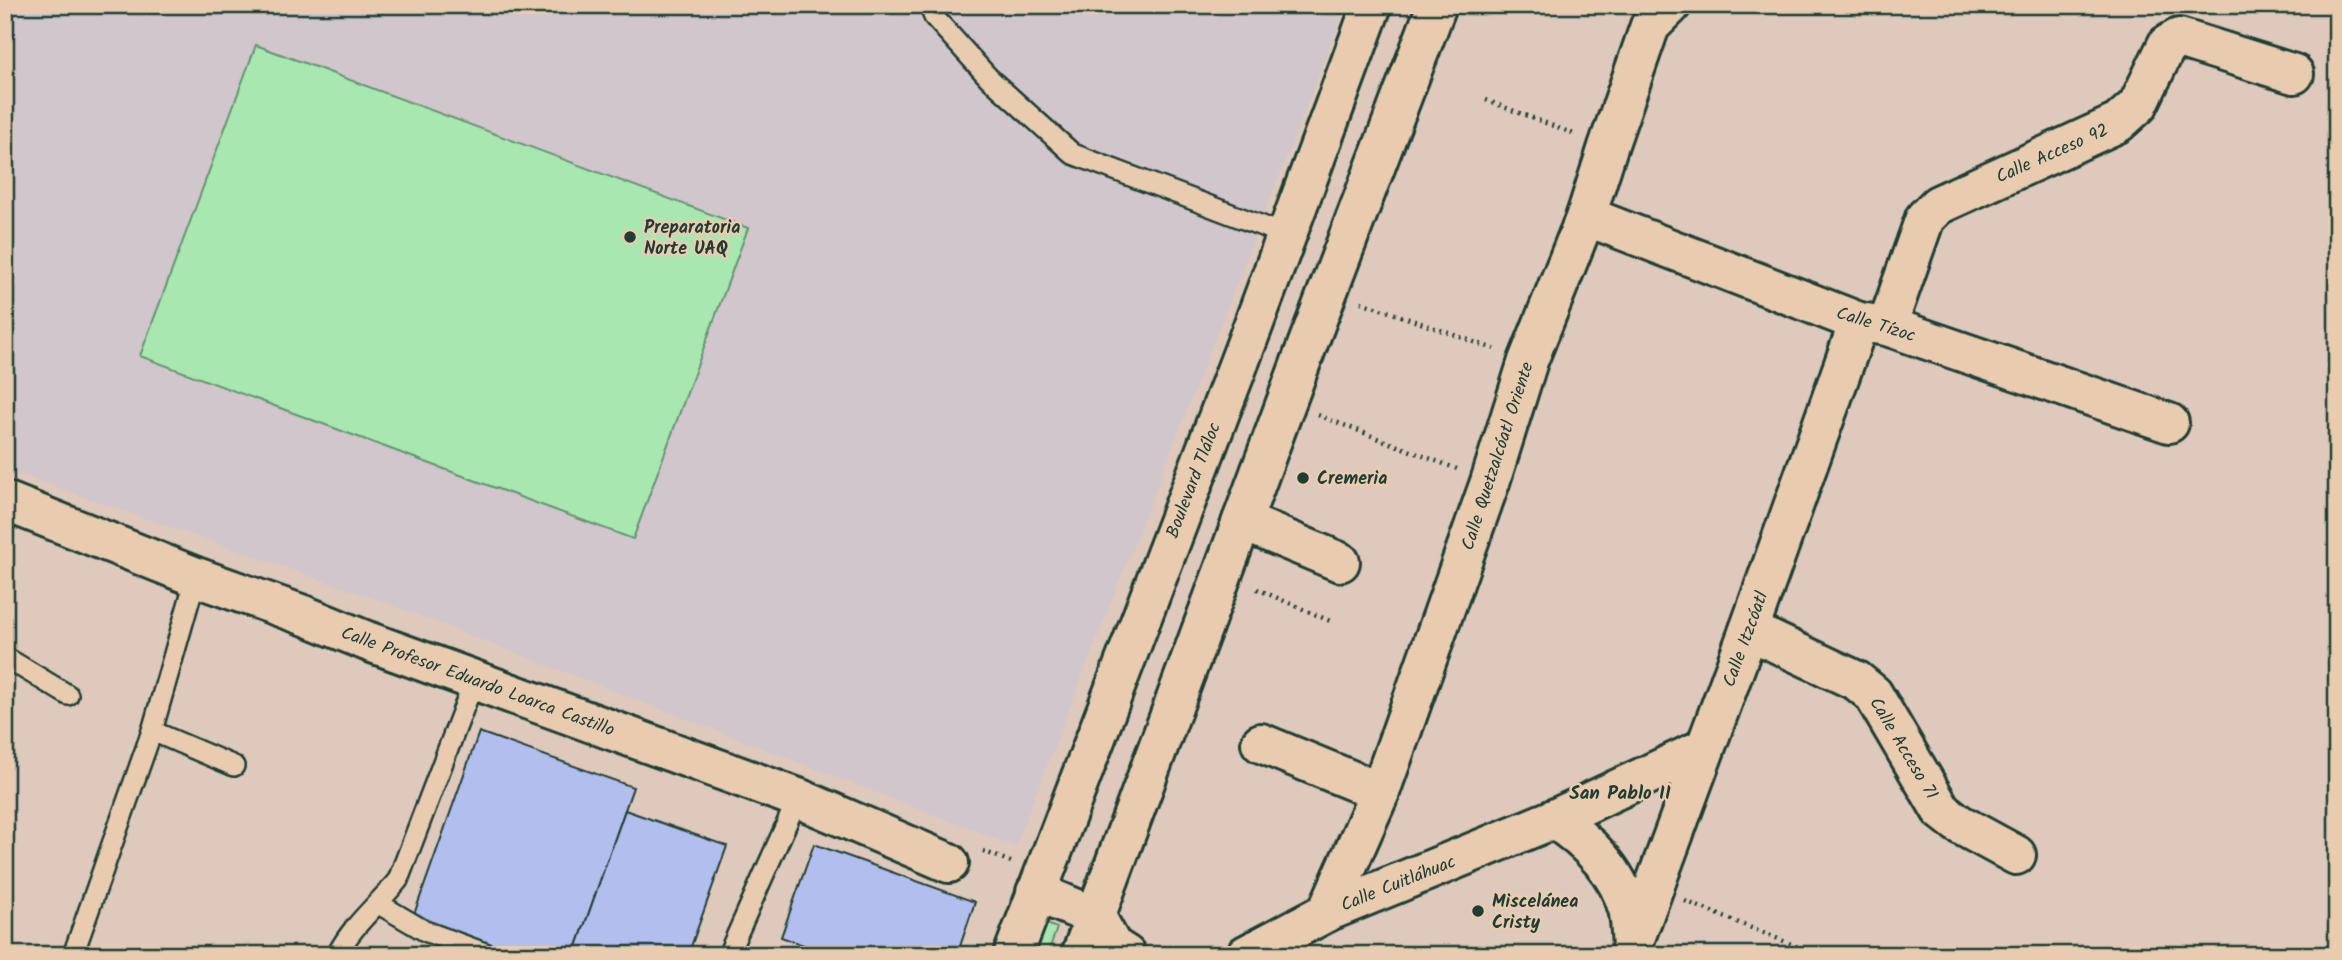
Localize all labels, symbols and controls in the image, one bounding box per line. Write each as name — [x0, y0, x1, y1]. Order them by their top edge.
street label: Calle Acceso 92 — [1992, 117, 2114, 192]
place label: Preparatoria Norte UAQ — [644, 214, 740, 264]
marker: Preparatoria Norte UAQ — [622, 229, 638, 245]
street label: Calle Tízoc — [1832, 300, 1919, 351]
street label: Calle Quetzalcóatl Oriente — [1454, 358, 1543, 554]
street label: Boulevard Tláloc — [1159, 418, 1230, 543]
place label: Cremeria — [1317, 465, 1387, 494]
marker: Cremeria — [1295, 470, 1311, 486]
street label: Calle Itzcóatl — [1716, 587, 1777, 691]
street label: Calle Profesor Eduardo Loarca Castillo — [337, 619, 618, 745]
street label: Calle Acceso 71 — [1861, 692, 1945, 806]
district label: San Pablo II — [1569, 779, 1671, 809]
street label: Calle Cuitláhuac — [1337, 848, 1460, 921]
place label: Miscelánea Cristy — [1492, 888, 1578, 938]
marker: Miscelánea Cristy — [1470, 903, 1486, 919]

